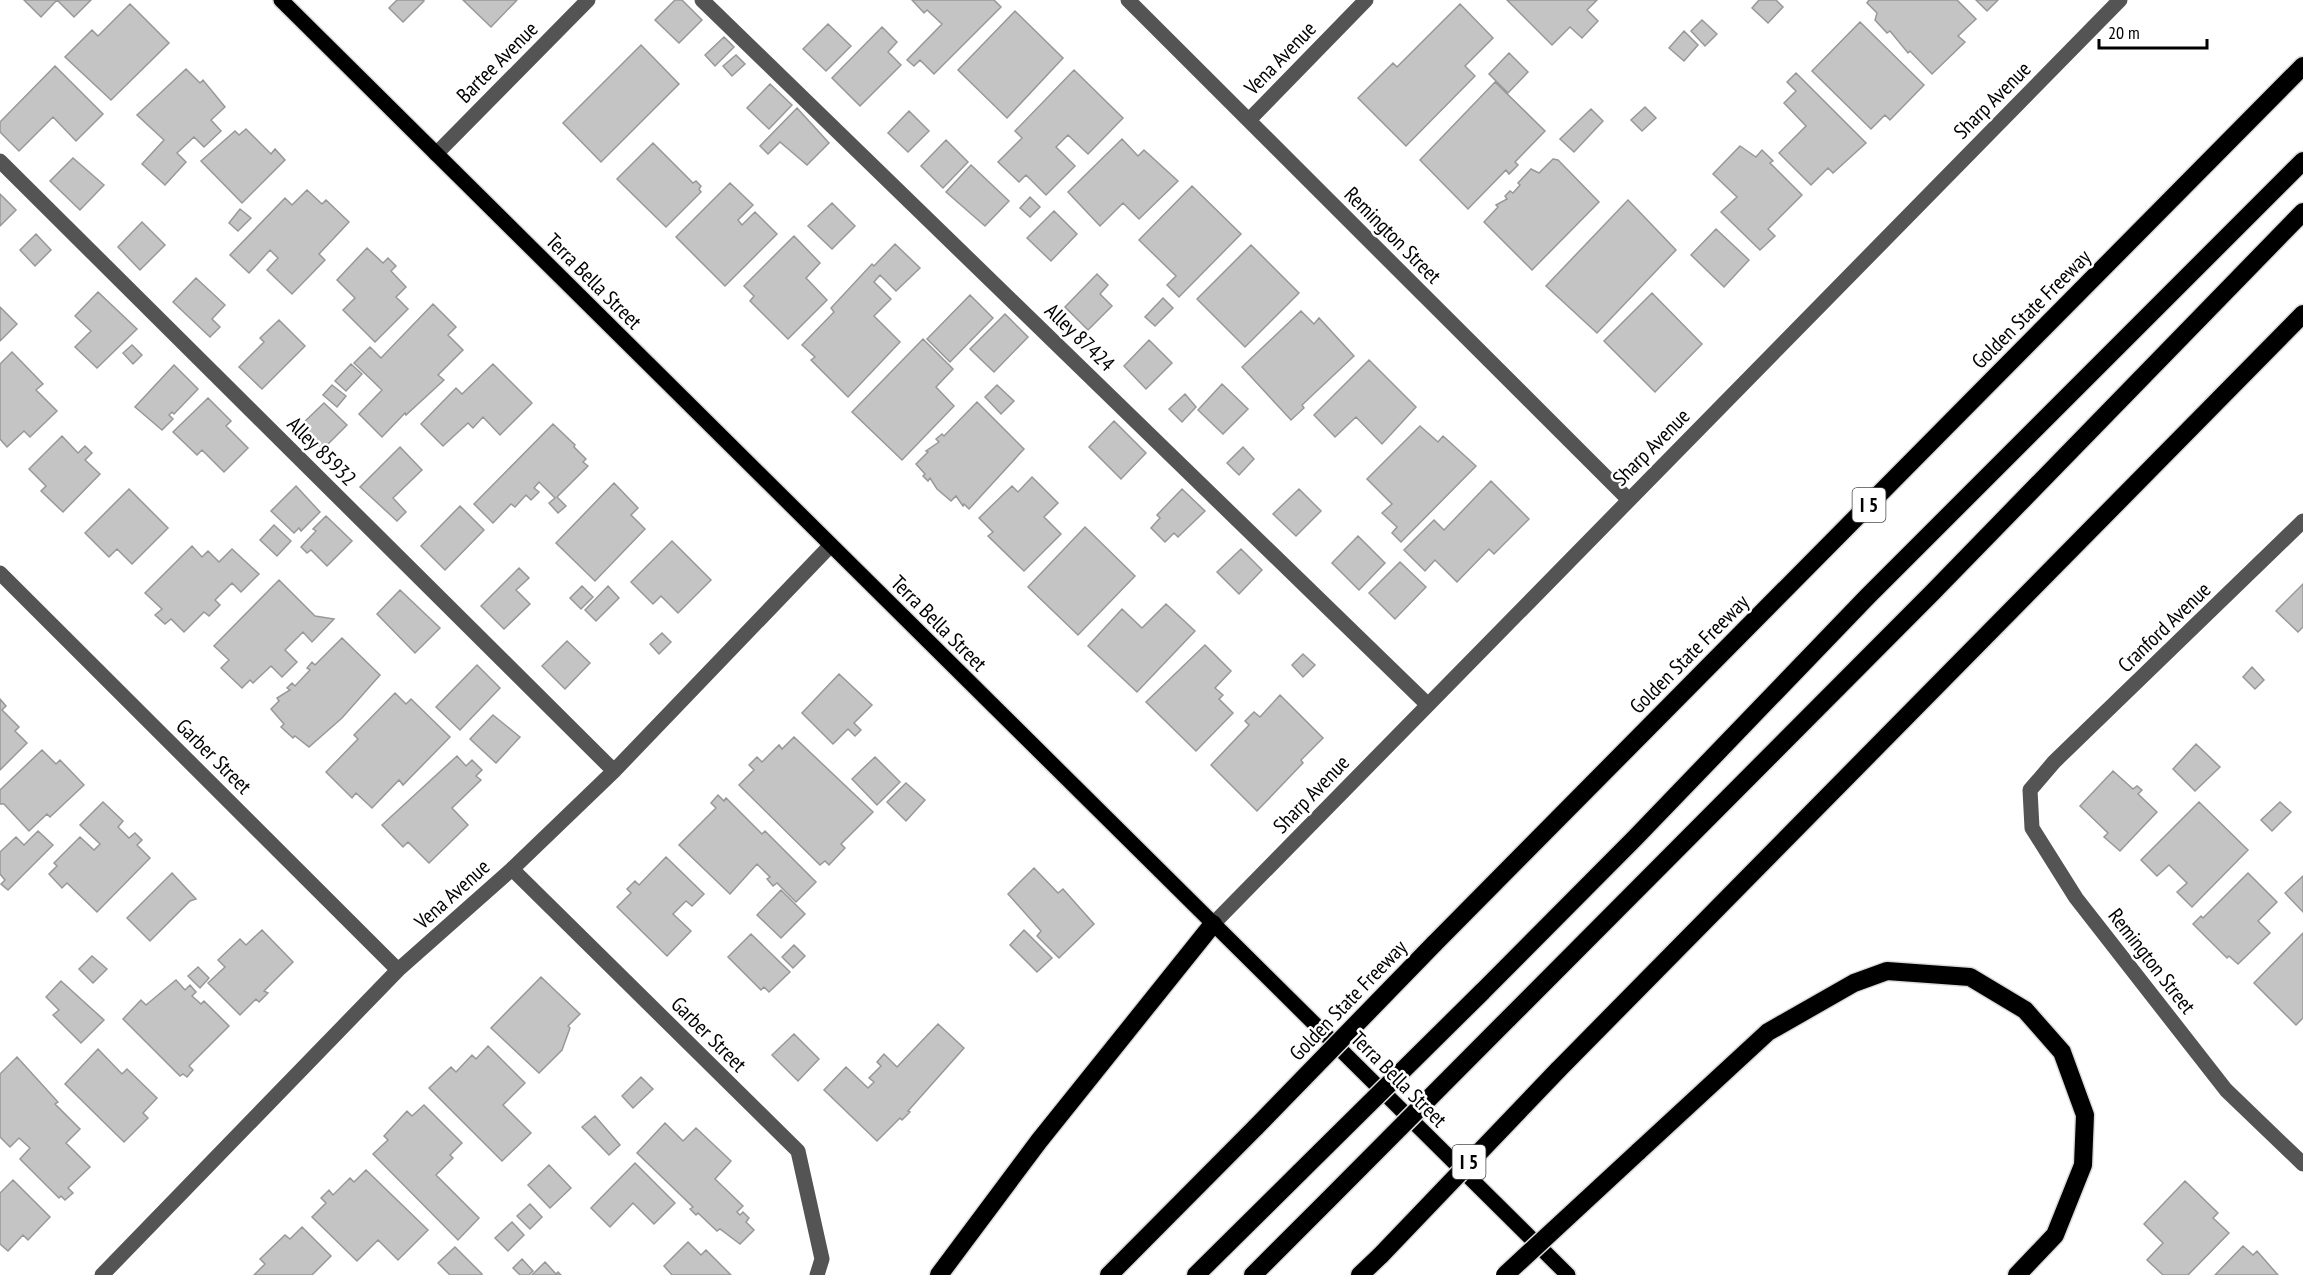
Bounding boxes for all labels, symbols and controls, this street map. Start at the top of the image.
scale bar [2099,12,2207,50]
street label: Bartee Avenue [451,16,543,108]
street label: Vena Avenue [1238,16,1322,101]
text: 20 m [2108,21,2140,44]
street label: Sharp Avenue [1948,56,2036,144]
street label: Remington Street [1339,181,1447,289]
street label: Terra Bella Street [540,227,648,335]
street label: Golden State Freeway [1966,244,2096,374]
street label: Alley 87424 [1039,297,1121,377]
street label: Sharp Avenue [1607,403,1695,491]
street label: Alley 85932 [282,411,362,491]
road number: I 5 [1852,488,1886,522]
street label: Terra Bella Street [885,569,993,677]
street label: Cranford Avenue [2112,576,2216,678]
street label: Golden State Freeway [1624,589,1754,719]
street label: Garber Street [171,713,258,800]
street label: Sharp Avenue [1267,749,1355,839]
street label: Vena Avenue [408,853,495,935]
street label: Remington Street [2102,903,2202,1019]
street label: Golden State Freeway [1283,934,1413,1066]
street label: Garber Street [666,991,753,1078]
street label: Terra Bella Street [1345,1025,1453,1133]
road number: I 5 [1452,1145,1486,1179]

